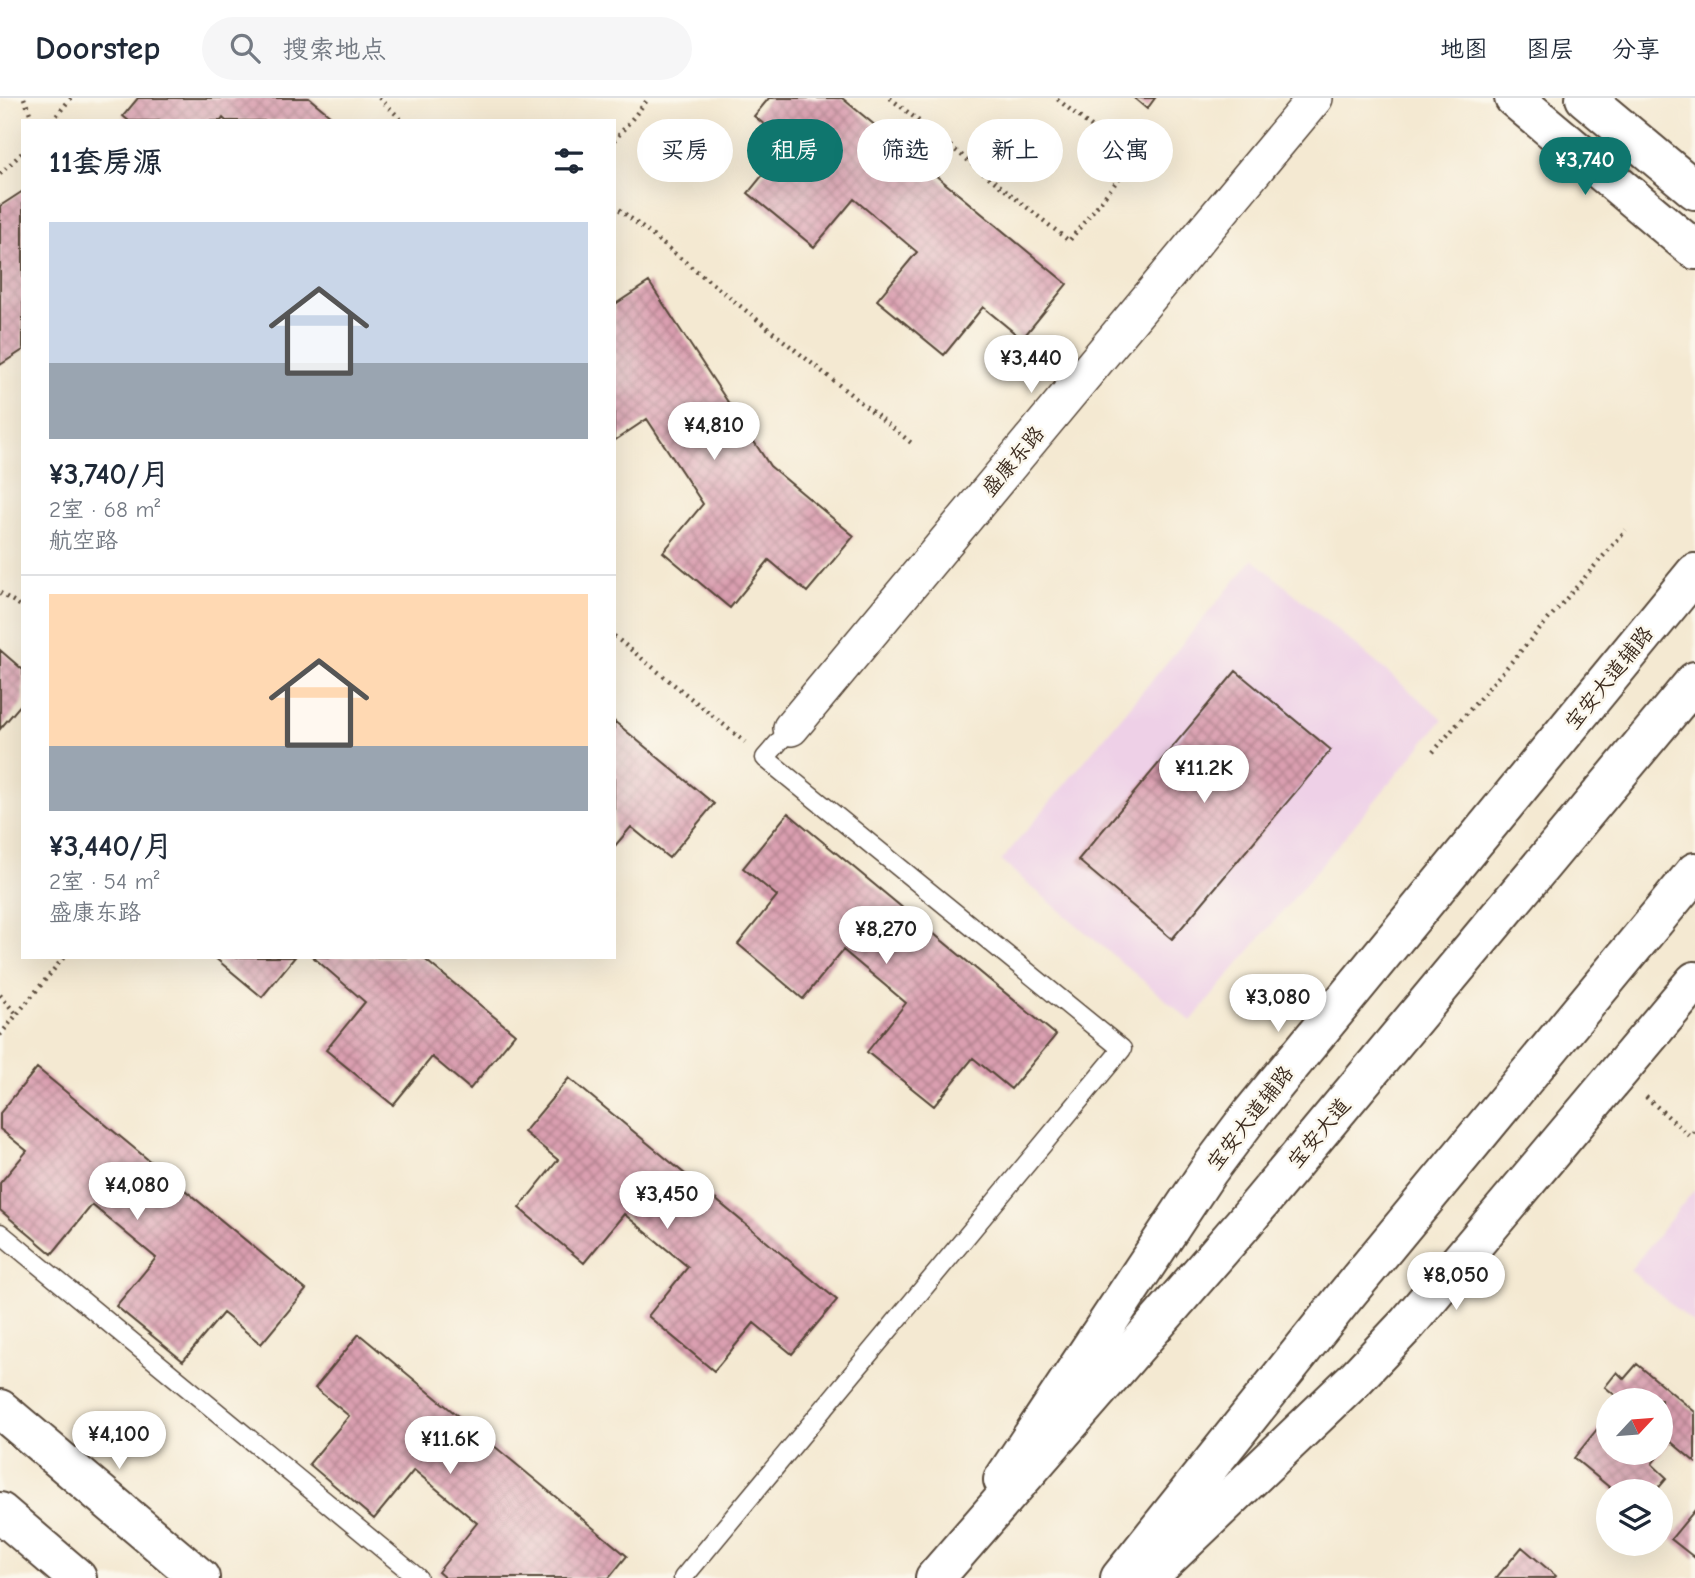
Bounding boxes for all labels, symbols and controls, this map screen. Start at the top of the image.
search box [202,17,692,80]
text: Doorstep [35,29,160,67]
icon: search [226,29,264,67]
text: 搜索地点 [282,35,386,65]
text: 地图 [1440,35,1488,63]
text: 图层 [1526,35,1574,63]
text: 分享 [1612,35,1660,63]
chip: 买房 [637,119,733,182]
chip: 租房 [747,119,843,182]
chip: 筛选 [857,119,953,182]
chip: 新上 [967,119,1063,182]
chip: 公寓 [1077,119,1173,182]
pin: ¥3,740 [1528,138,1642,197]
icon: filters [550,142,588,180]
text: 11套房源 [49,145,163,180]
text: ¥3,740 [1555,146,1615,173]
icon: home [256,268,382,394]
pin: ¥3,440 [974,336,1088,395]
text: ¥3,440 [1000,344,1062,371]
pin: ¥4,810 [657,402,771,462]
text: ¥4,810 [684,411,744,438]
street label: 盛康东路 [977,421,1049,501]
text: ¥3,740/月 [49,457,170,492]
text: 2室 · 68 m² [49,496,160,523]
text: 航空路 [49,527,118,554]
street label: 宝安大道辅路 [1560,621,1658,735]
icon: home [256,640,382,766]
pin: ¥11.2K [1147,746,1261,805]
text: ¥11.2K [1175,754,1233,781]
text: ¥3,440/月 [49,829,173,864]
text: 2室 · 54 m² [49,868,159,895]
text: 盛康东路 [49,899,141,926]
pin: ¥8,270 [829,906,943,966]
text: ¥8,270 [855,915,917,942]
pin: ¥3,080 [1221,974,1335,1034]
text: ¥3,080 [1245,983,1311,1010]
street label: 宝安大道辅路 [1202,1061,1298,1175]
street label: 宝安大道 [1283,1093,1355,1173]
pin: ¥4,080 [80,1162,194,1222]
text: ¥4,080 [105,1171,169,1198]
pin: ¥3,450 [610,1172,724,1231]
text: ¥3,450 [635,1180,699,1207]
pin: ¥8,050 [1399,1252,1513,1312]
text: ¥8,050 [1423,1261,1489,1288]
north arrow [1596,1388,1673,1465]
map controls [1596,1388,1673,1556]
pin: ¥4,100 [62,1412,176,1471]
pin: ¥11.6K [393,1416,507,1476]
text: ¥4,100 [88,1420,150,1447]
text: ¥11.6K [421,1425,479,1452]
button: layers [1596,1479,1673,1556]

